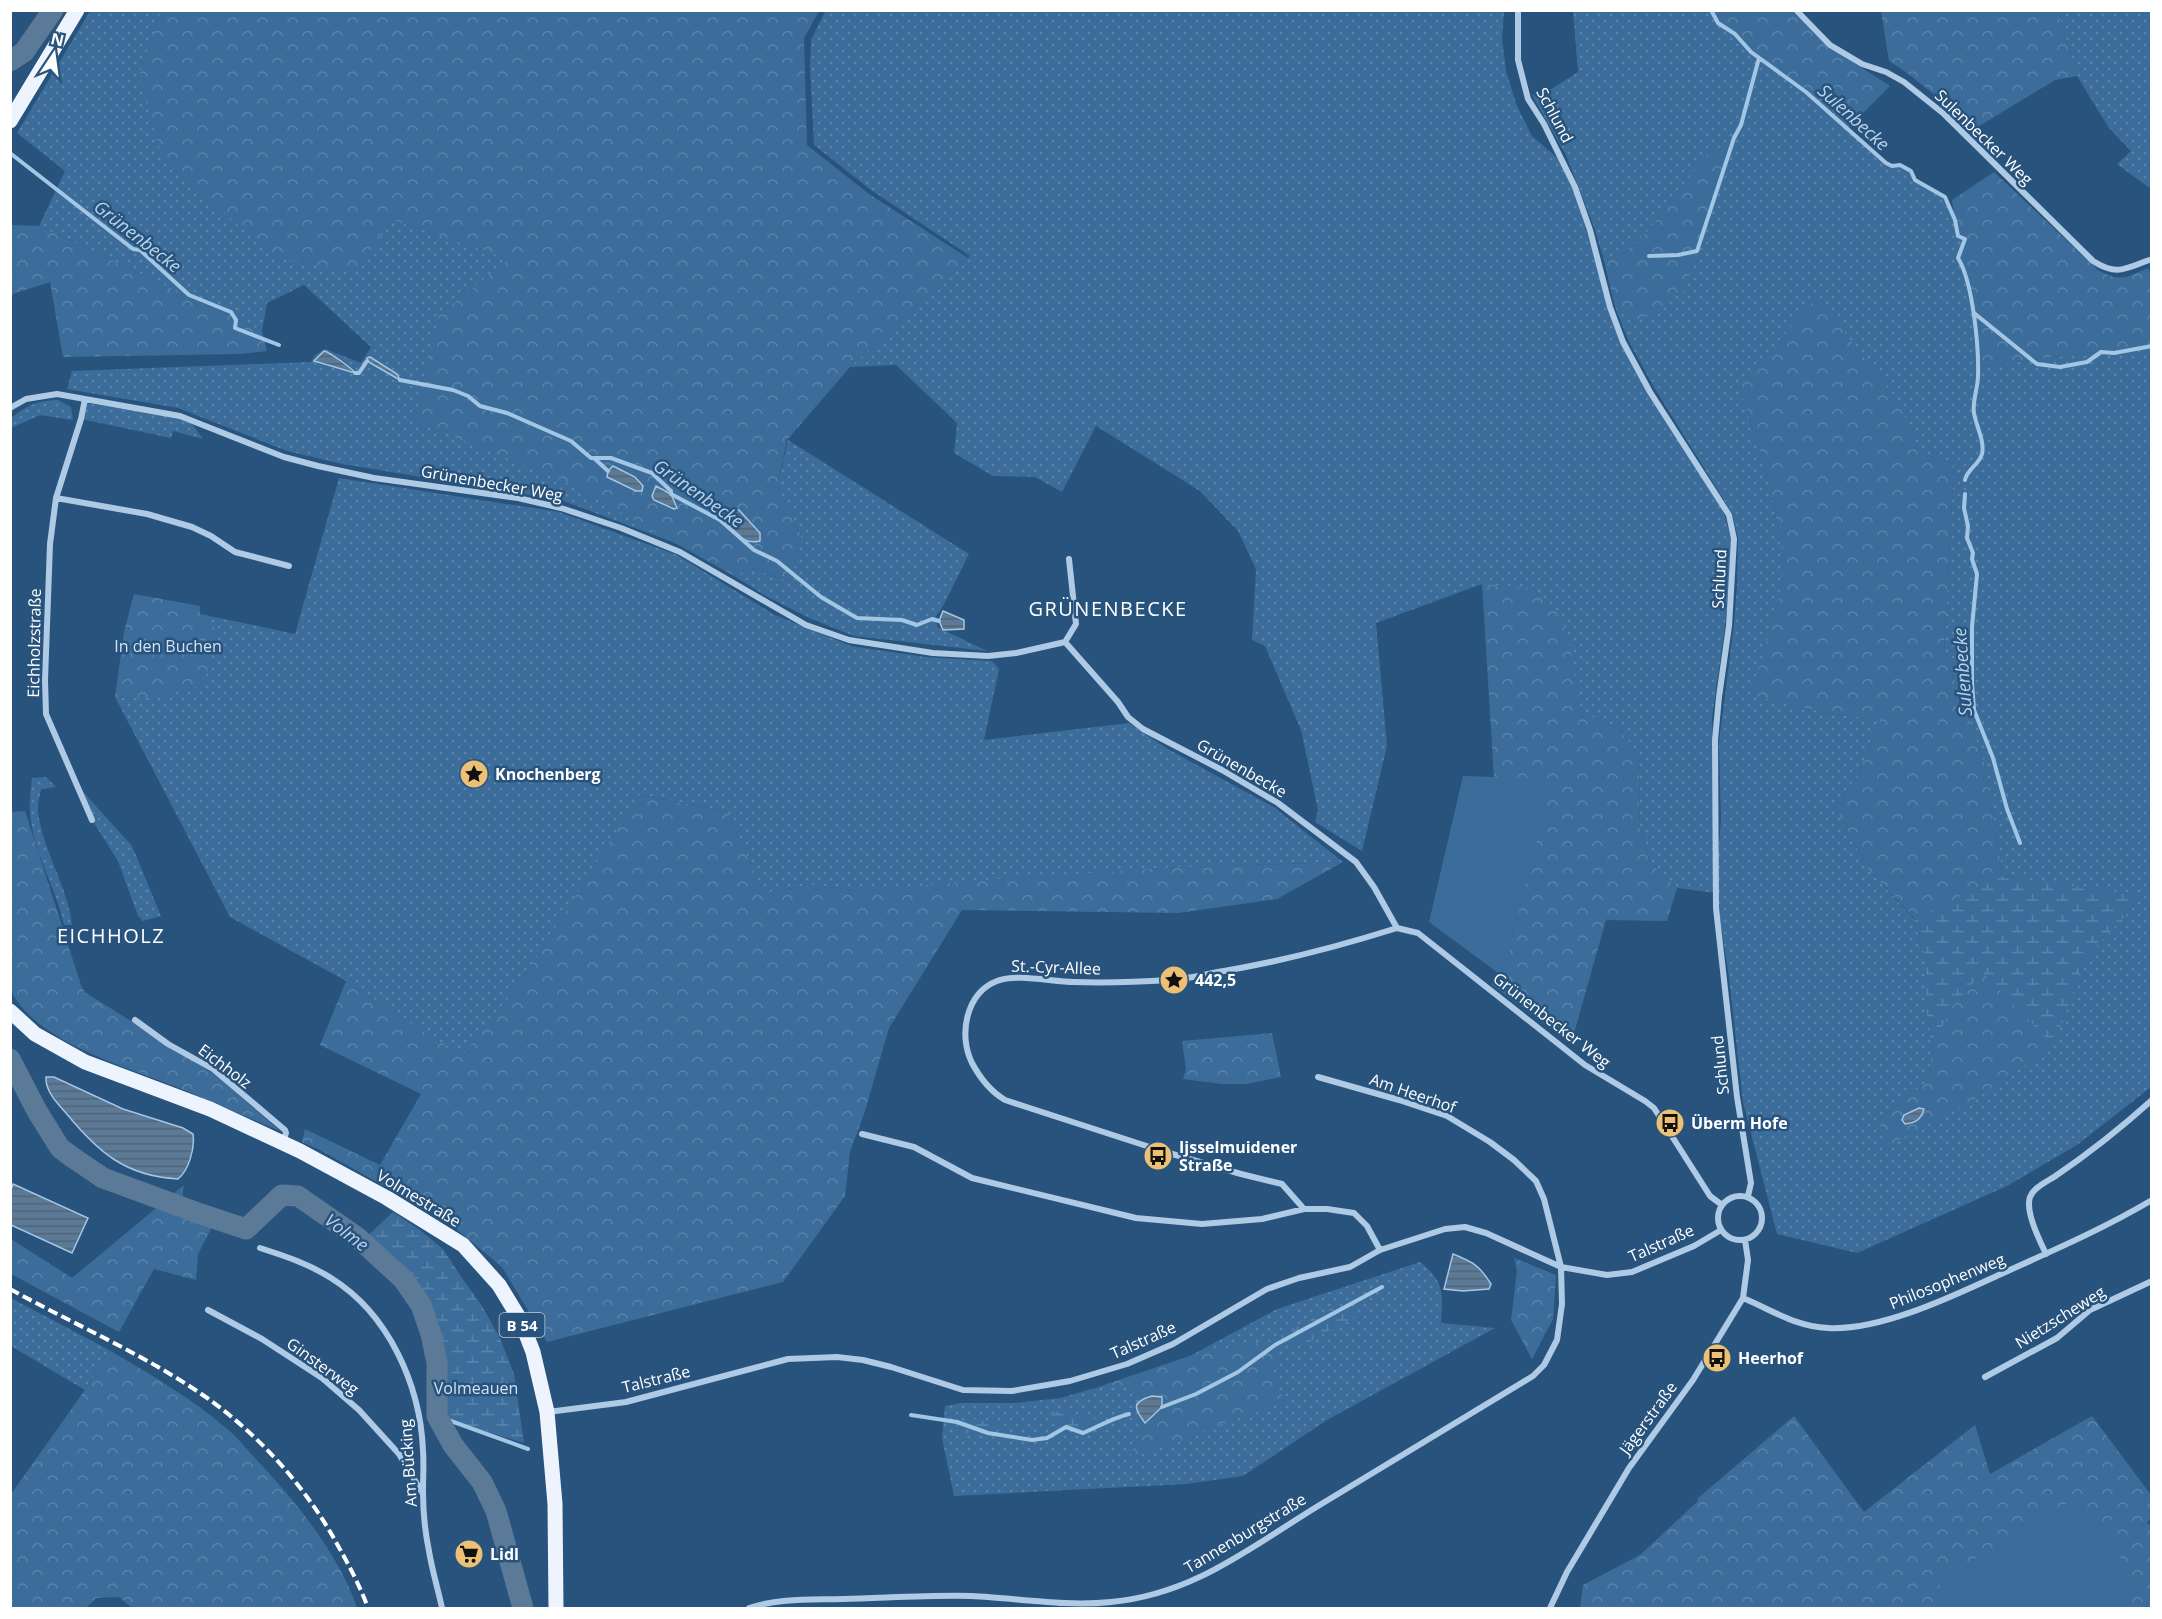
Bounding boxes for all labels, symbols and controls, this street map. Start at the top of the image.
north arrow [24,24,84,84]
text: N [49,27,66,52]
water label: Sulenbecke [1813,78,1895,156]
street label: Schlund [1531,83,1579,147]
street label: Sulenbecker Weg [1930,84,2038,190]
water label: Grünenbecke [89,194,187,278]
water label: Grünenbecke [649,453,749,533]
street label: Grünenbecker Weg [419,460,565,506]
street label: Schlund [1706,549,1732,609]
street label: Eichholzstraße [22,588,46,698]
district label: GRÜNENBECKE [1028,595,1188,622]
water label: Sulenbecke [1947,627,1977,717]
park label: In den Buchen [114,635,222,657]
street label: Grünenbecke [1193,733,1291,803]
place icon: Knochenberg [458,758,490,790]
place label: Knochenberg [495,763,601,785]
district label: EICHHOLZ [57,922,165,949]
street label: St.-Cyr-Allee [1011,954,1101,980]
place icon: 442,5 [1158,964,1190,996]
street label: Grünenbecker Weg [1489,967,1616,1073]
place label: 442,5 [1195,969,1236,991]
street label: Schlund [1706,1034,1734,1096]
street label: Eichholz [194,1039,256,1093]
street label: Am Heerhof [1367,1068,1461,1119]
bus stop icon: Überm Hofe [1654,1107,1686,1139]
place label: Überm Hofe [1691,1112,1788,1134]
place label: Ijsselmuidener Straße [1179,1136,1297,1176]
bus stop icon: Ijsselmuidener Straße [1142,1140,1174,1172]
street label: Volmestraße [373,1164,465,1232]
water label: Volme [320,1208,374,1256]
street label: Talstraße [1625,1219,1697,1267]
street label: Philosophenweg [1886,1248,2008,1314]
street label: Nietzscheweg [2011,1280,2110,1353]
road number: B 54 [500,1313,544,1337]
street label: Talstraße [1107,1316,1179,1364]
street label: Ginsterweg [282,1332,364,1400]
bus stop icon: Heerhof [1701,1342,1733,1374]
place label: Heerhof [1738,1347,1804,1369]
street label: Talstraße [620,1360,692,1398]
park label: Volmeauen [434,1377,518,1399]
street label: Jägerstraße [1613,1377,1682,1461]
street label: Am Bücking [394,1418,422,1508]
street label: Tannenburgstraße [1180,1488,1310,1578]
supermarket icon: Lidl [453,1538,485,1570]
place label: Lidl [490,1543,519,1565]

